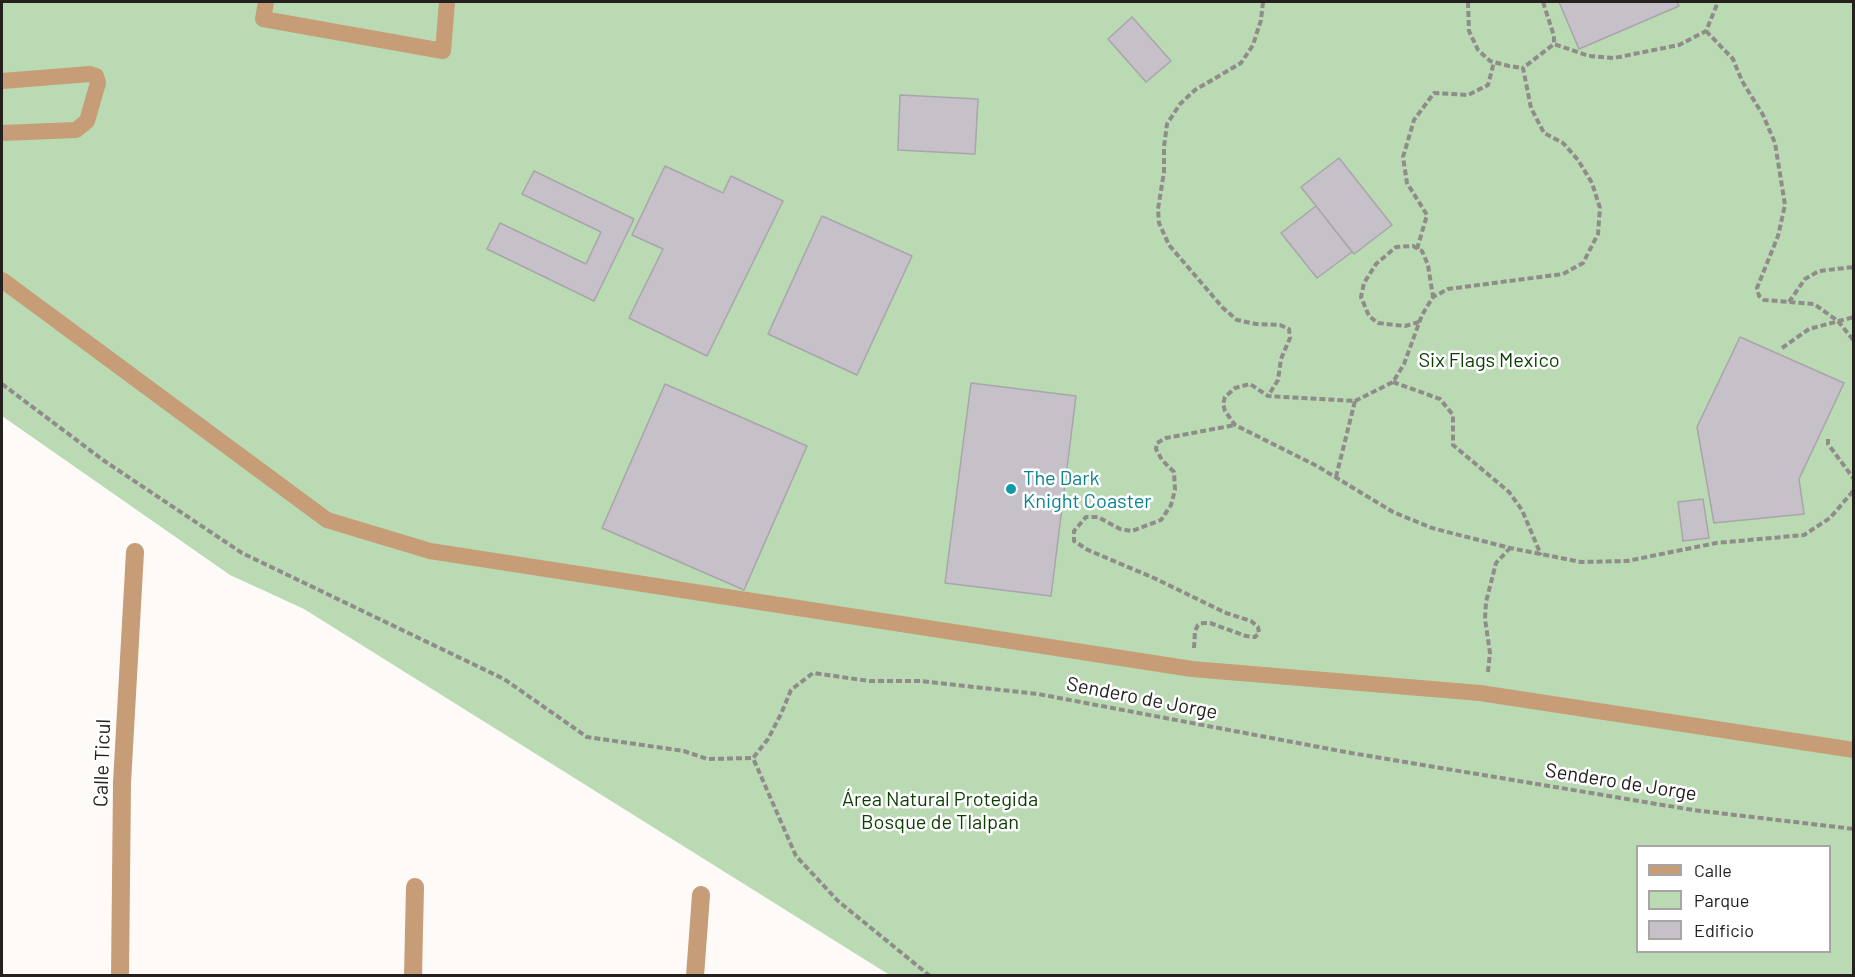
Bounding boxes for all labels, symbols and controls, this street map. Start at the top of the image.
park label: Six Flags Mexico [1418,348,1560,372]
place label: The Dark Knight Coaster [1023,466,1152,513]
marker: The Dark Knight Coaster [1004,482,1018,496]
street label: Sendero de Jorge [1065,672,1219,724]
street label: Calle Ticul [88,719,116,807]
street label: Sendero de Jorge [1544,758,1698,806]
park label: Área Natural Protegida Bosque de Tlalpan [842,787,1038,834]
legend [1636,845,1831,953]
text: Calle [1694,859,1732,881]
text: Parque [1694,889,1749,911]
text: Edificio [1694,919,1754,941]

